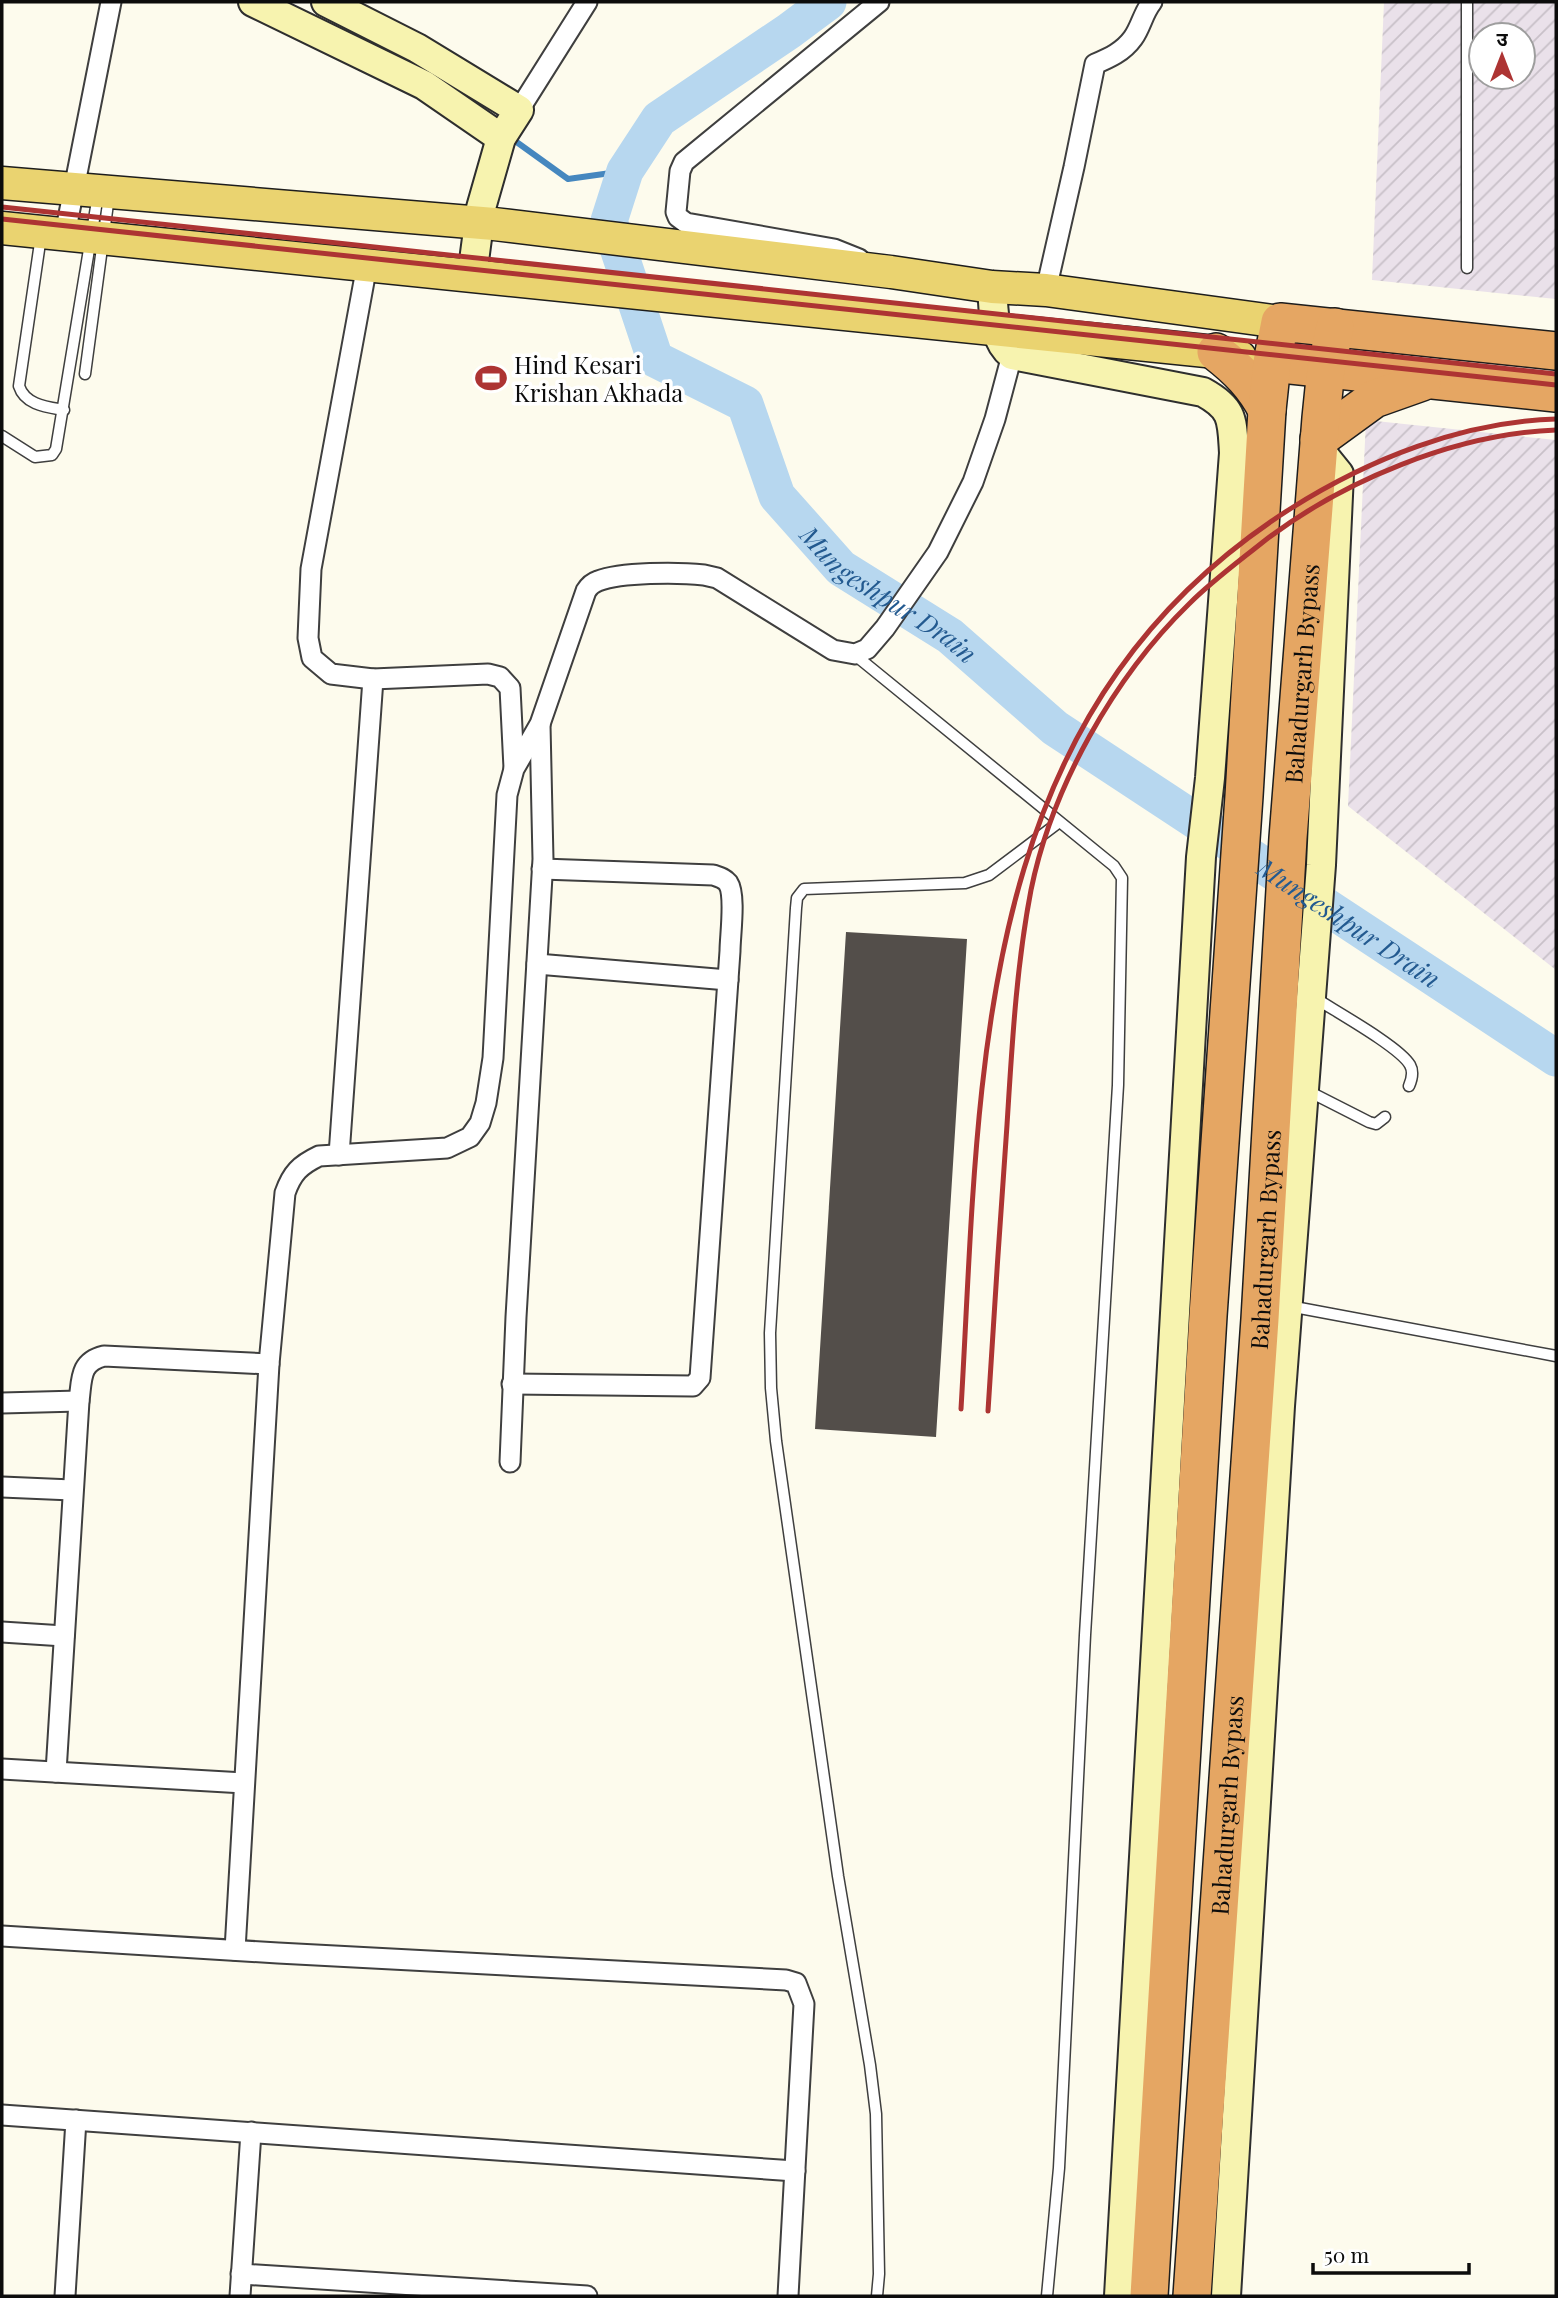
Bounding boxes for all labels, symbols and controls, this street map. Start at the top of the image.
north arrow [1467,21,1537,91]
text: उ [1496,25,1508,51]
place label: Hind Kesari Krishan Akhada [514,348,683,408]
sports icon: Hind Kesari Krishan Akhada [474,361,508,395]
water label: Mungeshpur Drain [793,517,985,670]
street label: Bahadurgarh Bypass [1276,563,1325,785]
water label: Mungeshpur Drain [1251,849,1448,995]
street label: Bahadurgarh Bypass [1242,1129,1287,1351]
street label: Bahadurgarh Bypass [1203,1694,1250,1916]
scale bar [1313,2232,1469,2276]
text: 50 m [1324,2240,1370,2268]

